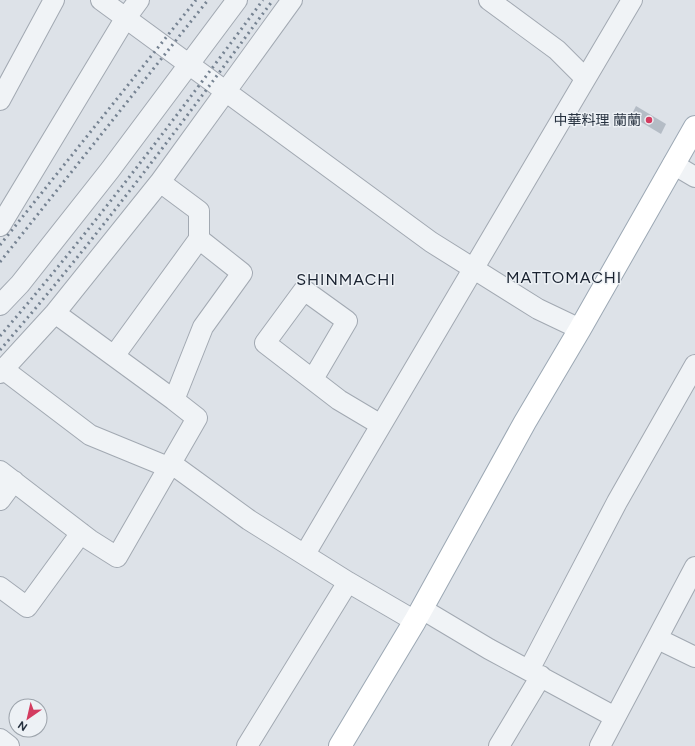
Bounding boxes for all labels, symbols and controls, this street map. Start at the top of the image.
place label: 中華料理 蘭蘭 [554,112,641,129]
marker: 中華料理 蘭蘭 [644,115,654,125]
district label: MATTOMACHI [506,268,622,287]
district label: SHINMACHI [296,270,396,289]
north arrow [8,698,48,738]
text: N [16,718,30,734]

